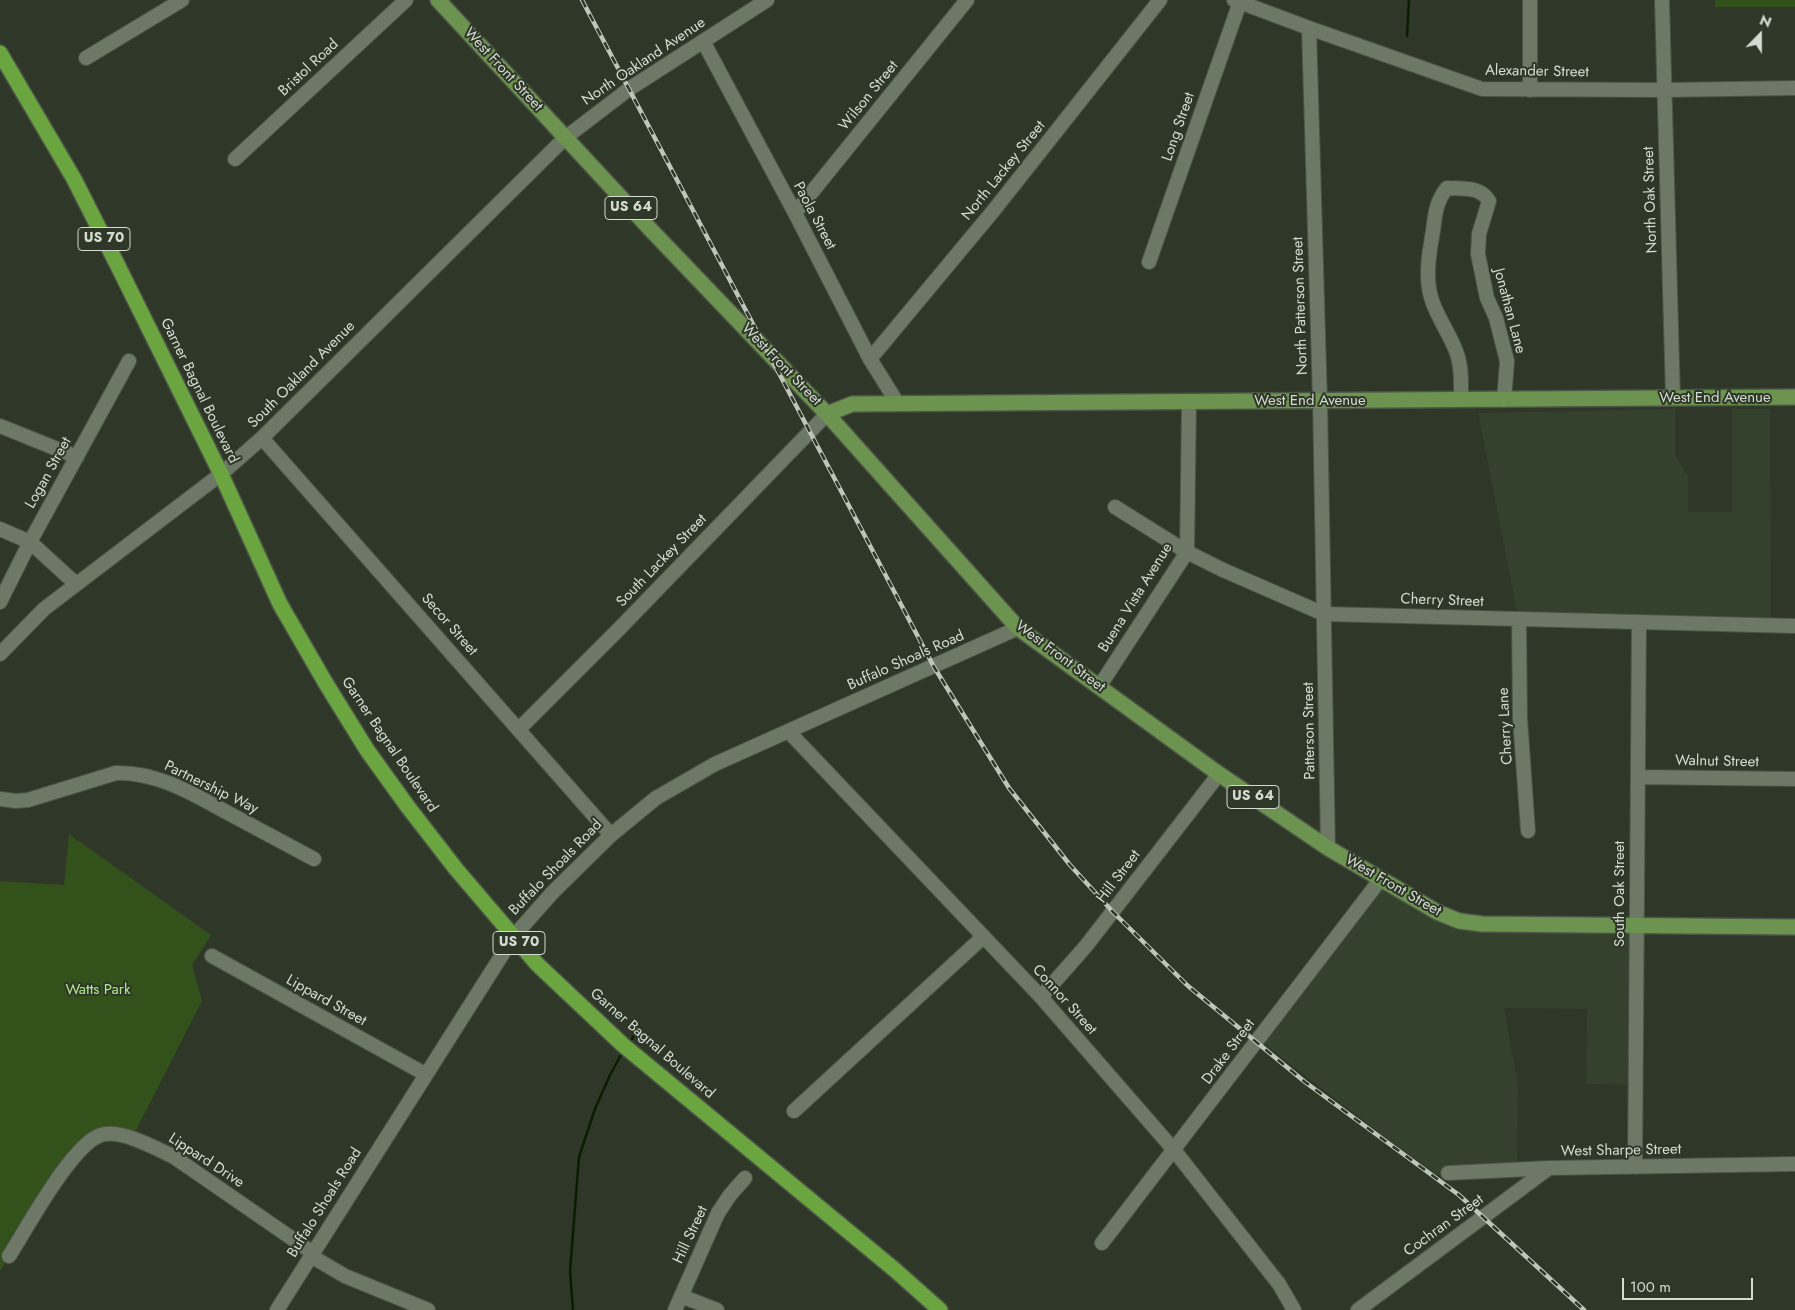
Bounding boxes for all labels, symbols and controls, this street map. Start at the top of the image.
north arrow [1735,10,1785,60]
text: N [1757,10,1775,32]
street label: North Oakland Avenue [579,14,709,110]
street label: West Front Street [460,25,546,115]
street label: Bristol Road [275,36,343,100]
street label: Wilson Street [835,57,903,135]
street label: Alexander Street [1485,62,1589,82]
street label: Long Street [1159,90,1199,164]
street label: North Lackey Street [958,118,1050,224]
street label: North Oak Street [1640,146,1662,254]
street label: Paola Street [789,179,839,253]
road number: US 64 [605,197,657,220]
road number: US 70 [78,228,130,250]
street label: North Patterson Street [1290,237,1312,375]
street label: Jonathan Lane [1489,266,1529,356]
street label: Garner Bagnal Boulevard [156,315,242,467]
street label: South Oakland Avenue [245,318,359,432]
street label: West Front Street [737,320,825,410]
street label: West End Avenue [1659,389,1771,407]
street label: West End Avenue [1254,392,1366,410]
street label: Logan Street [22,434,76,512]
street label: South Lackey Street [613,511,711,611]
street label: Buena Vista Avenue [1095,540,1177,656]
street label: Secor Street [417,590,481,660]
street label: Cherry Street [1400,591,1484,611]
street label: West Front Street [1012,617,1108,697]
street label: Buffalo Shoals Road [845,627,967,695]
street label: Garner Bagnal Boulevard [337,674,441,816]
street label: Patterson Street [1300,682,1320,780]
street label: Cherry Lane [1495,687,1517,765]
street label: Walnut Street [1675,752,1759,772]
street label: Partnership Way [161,757,261,819]
road number: US 64 [1227,786,1279,809]
street label: Buffalo Shoals Road [506,816,606,920]
street label: South Oak Street [1611,841,1629,947]
street label: Hill Street [1093,847,1145,907]
street label: West Front Street [1342,851,1444,921]
road number: US 70 [493,931,545,954]
street label: Connor Street [1028,961,1100,1039]
street label: Lippard Street [283,972,369,1030]
park label: Watts Park [65,981,131,999]
street label: Garner Bagnal Boulevard [586,985,718,1103]
street label: Drake Street [1199,1016,1259,1088]
street label: Lippard Drive [165,1130,247,1192]
street label: West Sharpe Street [1561,1141,1681,1161]
street label: Buffalo Shoals Road [284,1145,366,1261]
street label: Cochran Street [1401,1191,1487,1261]
street label: Hill Street [670,1203,712,1267]
scale bar [1625,1268,1756,1300]
text: 100 m [1630,1276,1671,1298]

